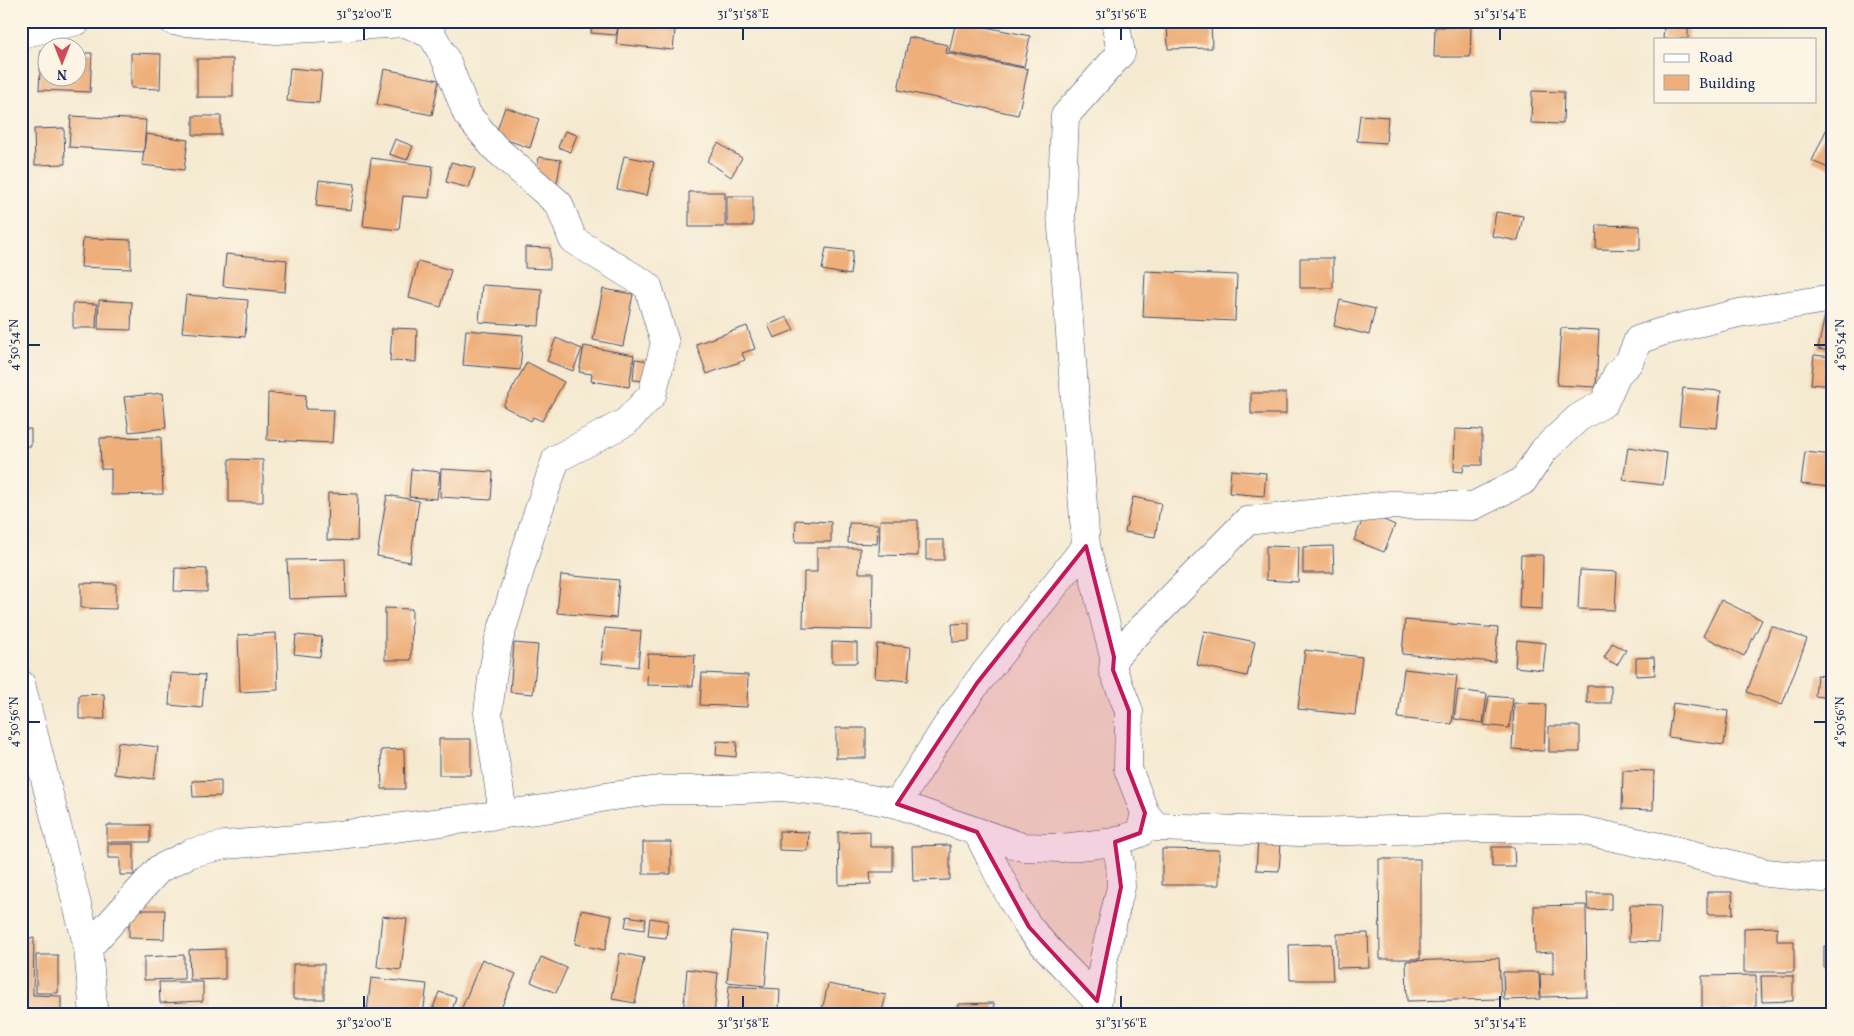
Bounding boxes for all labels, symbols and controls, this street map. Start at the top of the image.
text: 31°32'00"E [336,7,392,23]
text: 31°31'58"E [717,7,769,23]
text: 31°31'56"E [1095,7,1147,23]
text: 31°31'54"E [1474,7,1526,23]
north arrow [38,38,88,88]
legend [1654,38,1816,102]
text: Road [1699,48,1733,69]
text: N [57,64,67,83]
text: Building [1699,74,1756,95]
text: 4°50'54"N [7,319,23,371]
text: 4°50'54"N [1833,319,1849,371]
text: 4°50'56"N [7,696,23,748]
text: 4°50'56"N [1833,696,1849,748]
text: 31°32'00"E [336,1016,392,1032]
text: 31°31'58"E [717,1016,769,1032]
text: 31°31'56"E [1095,1016,1147,1032]
text: 31°31'54"E [1474,1016,1526,1032]

